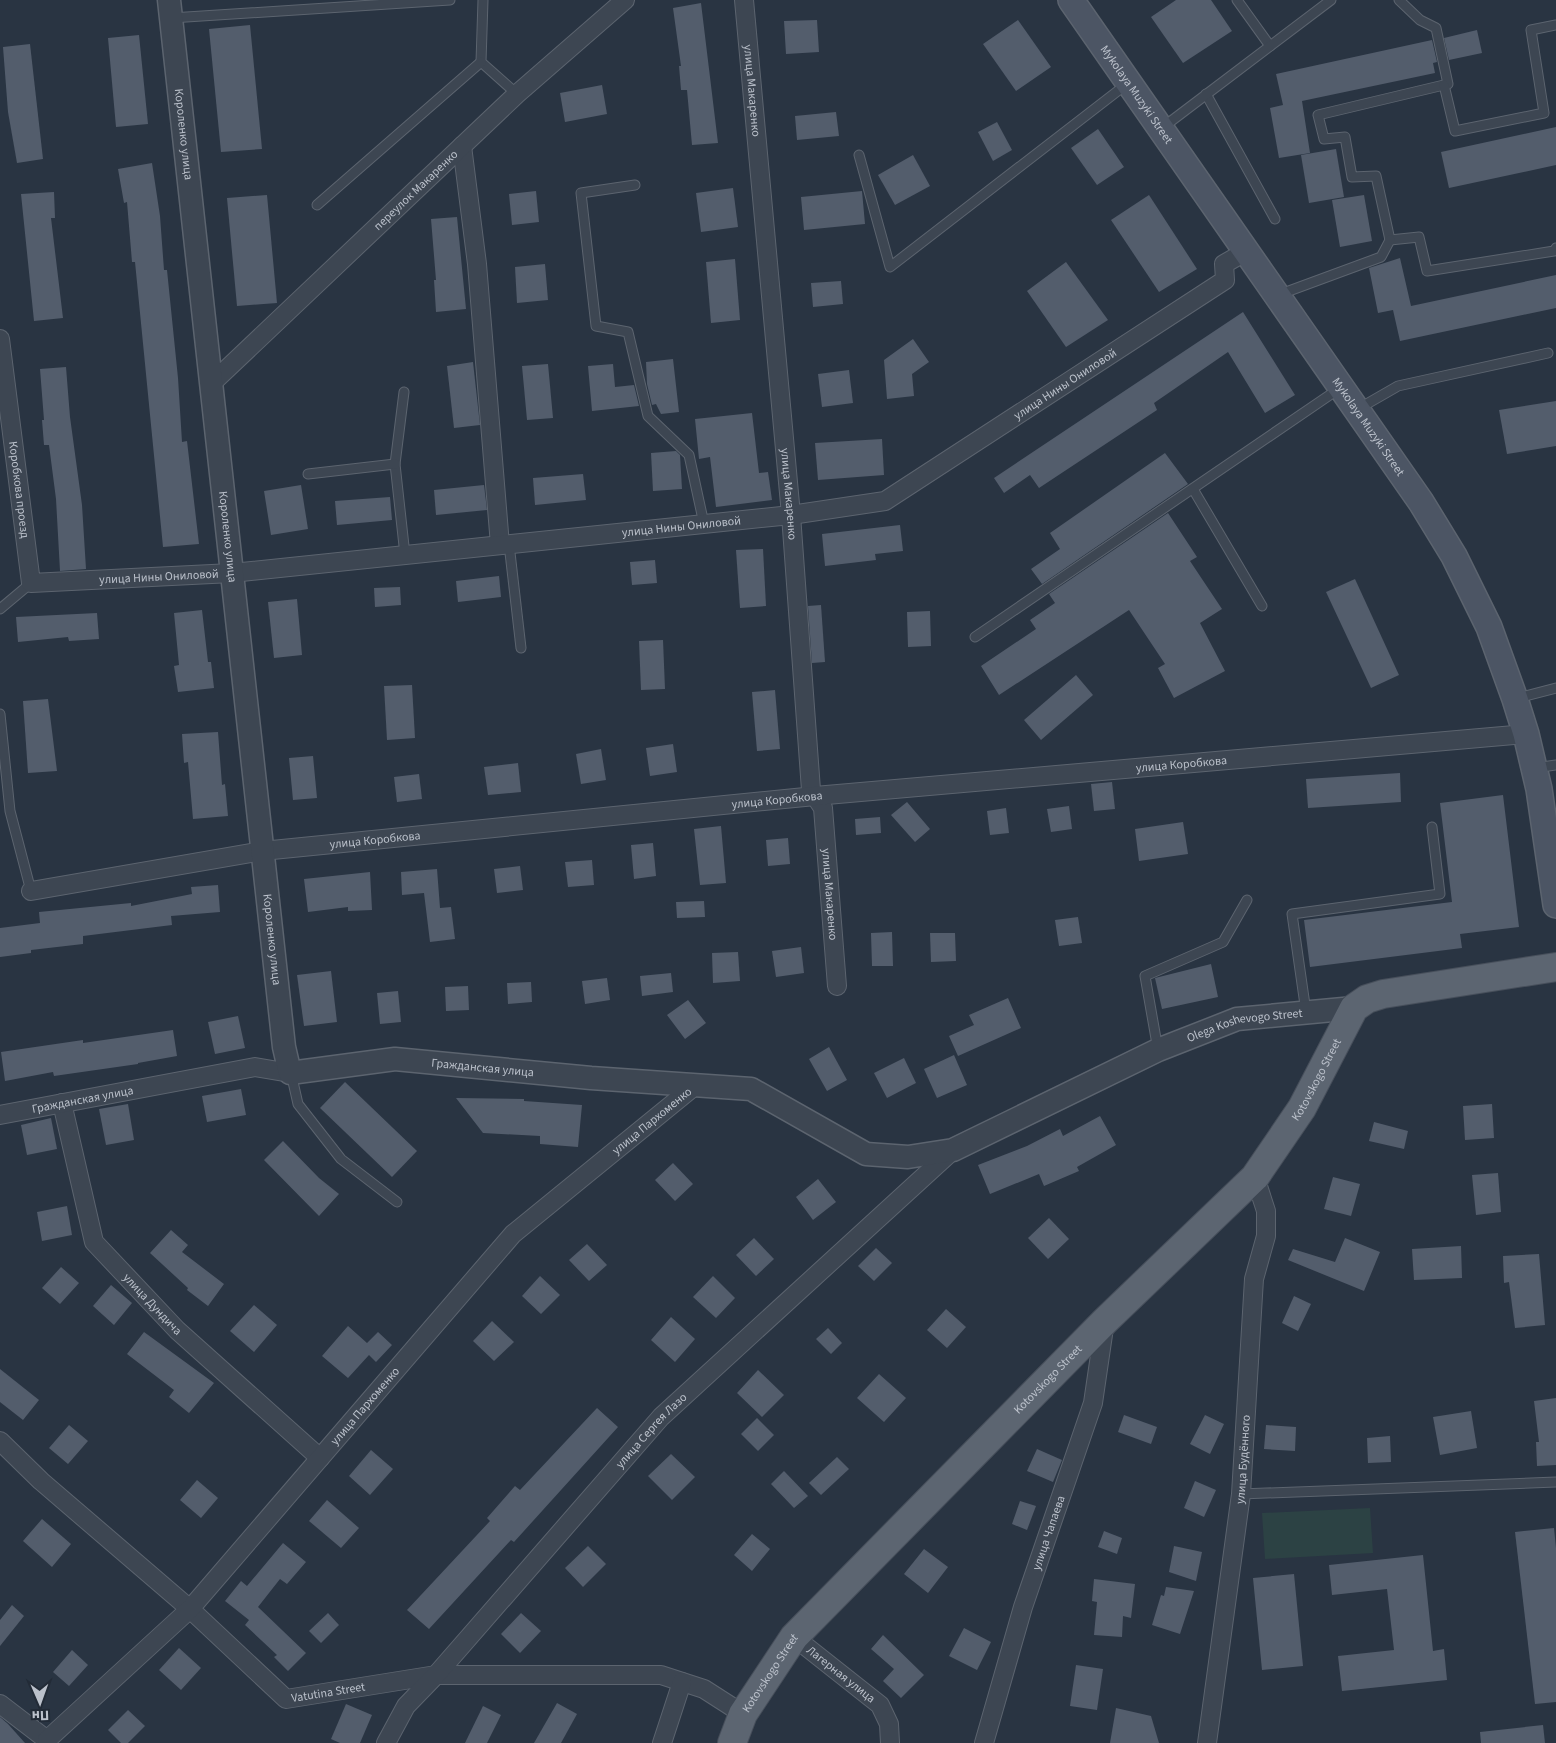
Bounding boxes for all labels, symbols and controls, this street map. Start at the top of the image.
street label: Mykolaya Muzyki Street [1096,42,1177,147]
street label: улица Макаренко [739,44,764,137]
street label: Короленко улица [170,88,197,181]
street label: переулок Макаренко [370,146,462,235]
street label: улица Нины Ониловой [1011,345,1120,424]
street label: Mykolaya Muzyki Street [1328,374,1408,480]
street label: Коробкова проезд [4,440,33,540]
street label: улица Макаренко [776,447,801,541]
street label: Короленко улица [214,490,241,583]
street label: улица Нины Ониловой [621,512,742,541]
street label: улица Нины Ониловой [99,566,219,589]
street label: улица Коробкова [1135,752,1228,777]
street label: улица Коробкова [731,787,823,813]
street label: улица Коробкова [329,827,421,853]
street label: улица Макаренко [817,848,841,941]
street label: Короленко улица [258,893,285,986]
street label: Olega Koshevogo Street [1184,1005,1303,1047]
street label: Kotovskogo Street [1288,1036,1346,1125]
street label: Гражданская улица [431,1055,535,1081]
street label: Гражданская улица [30,1082,135,1118]
street label: улица Пархоменко [609,1084,696,1159]
street label: улица Дундича [119,1270,185,1339]
street label: Kotovskogo Street [1010,1341,1086,1418]
street label: улица Пархоменко [327,1363,404,1449]
street label: улица Сергея Лазо [612,1389,691,1472]
street label: улица Будённого [1232,1414,1255,1505]
street label: улица Чапаева [1028,1493,1070,1573]
street label: Kotovskogo Street [738,1630,802,1716]
street label: Лагерная улица [803,1642,879,1707]
north arrow [15,1678,65,1728]
street label: Vatutina Street [290,1678,366,1707]
text: Пн [31,1705,49,1725]

